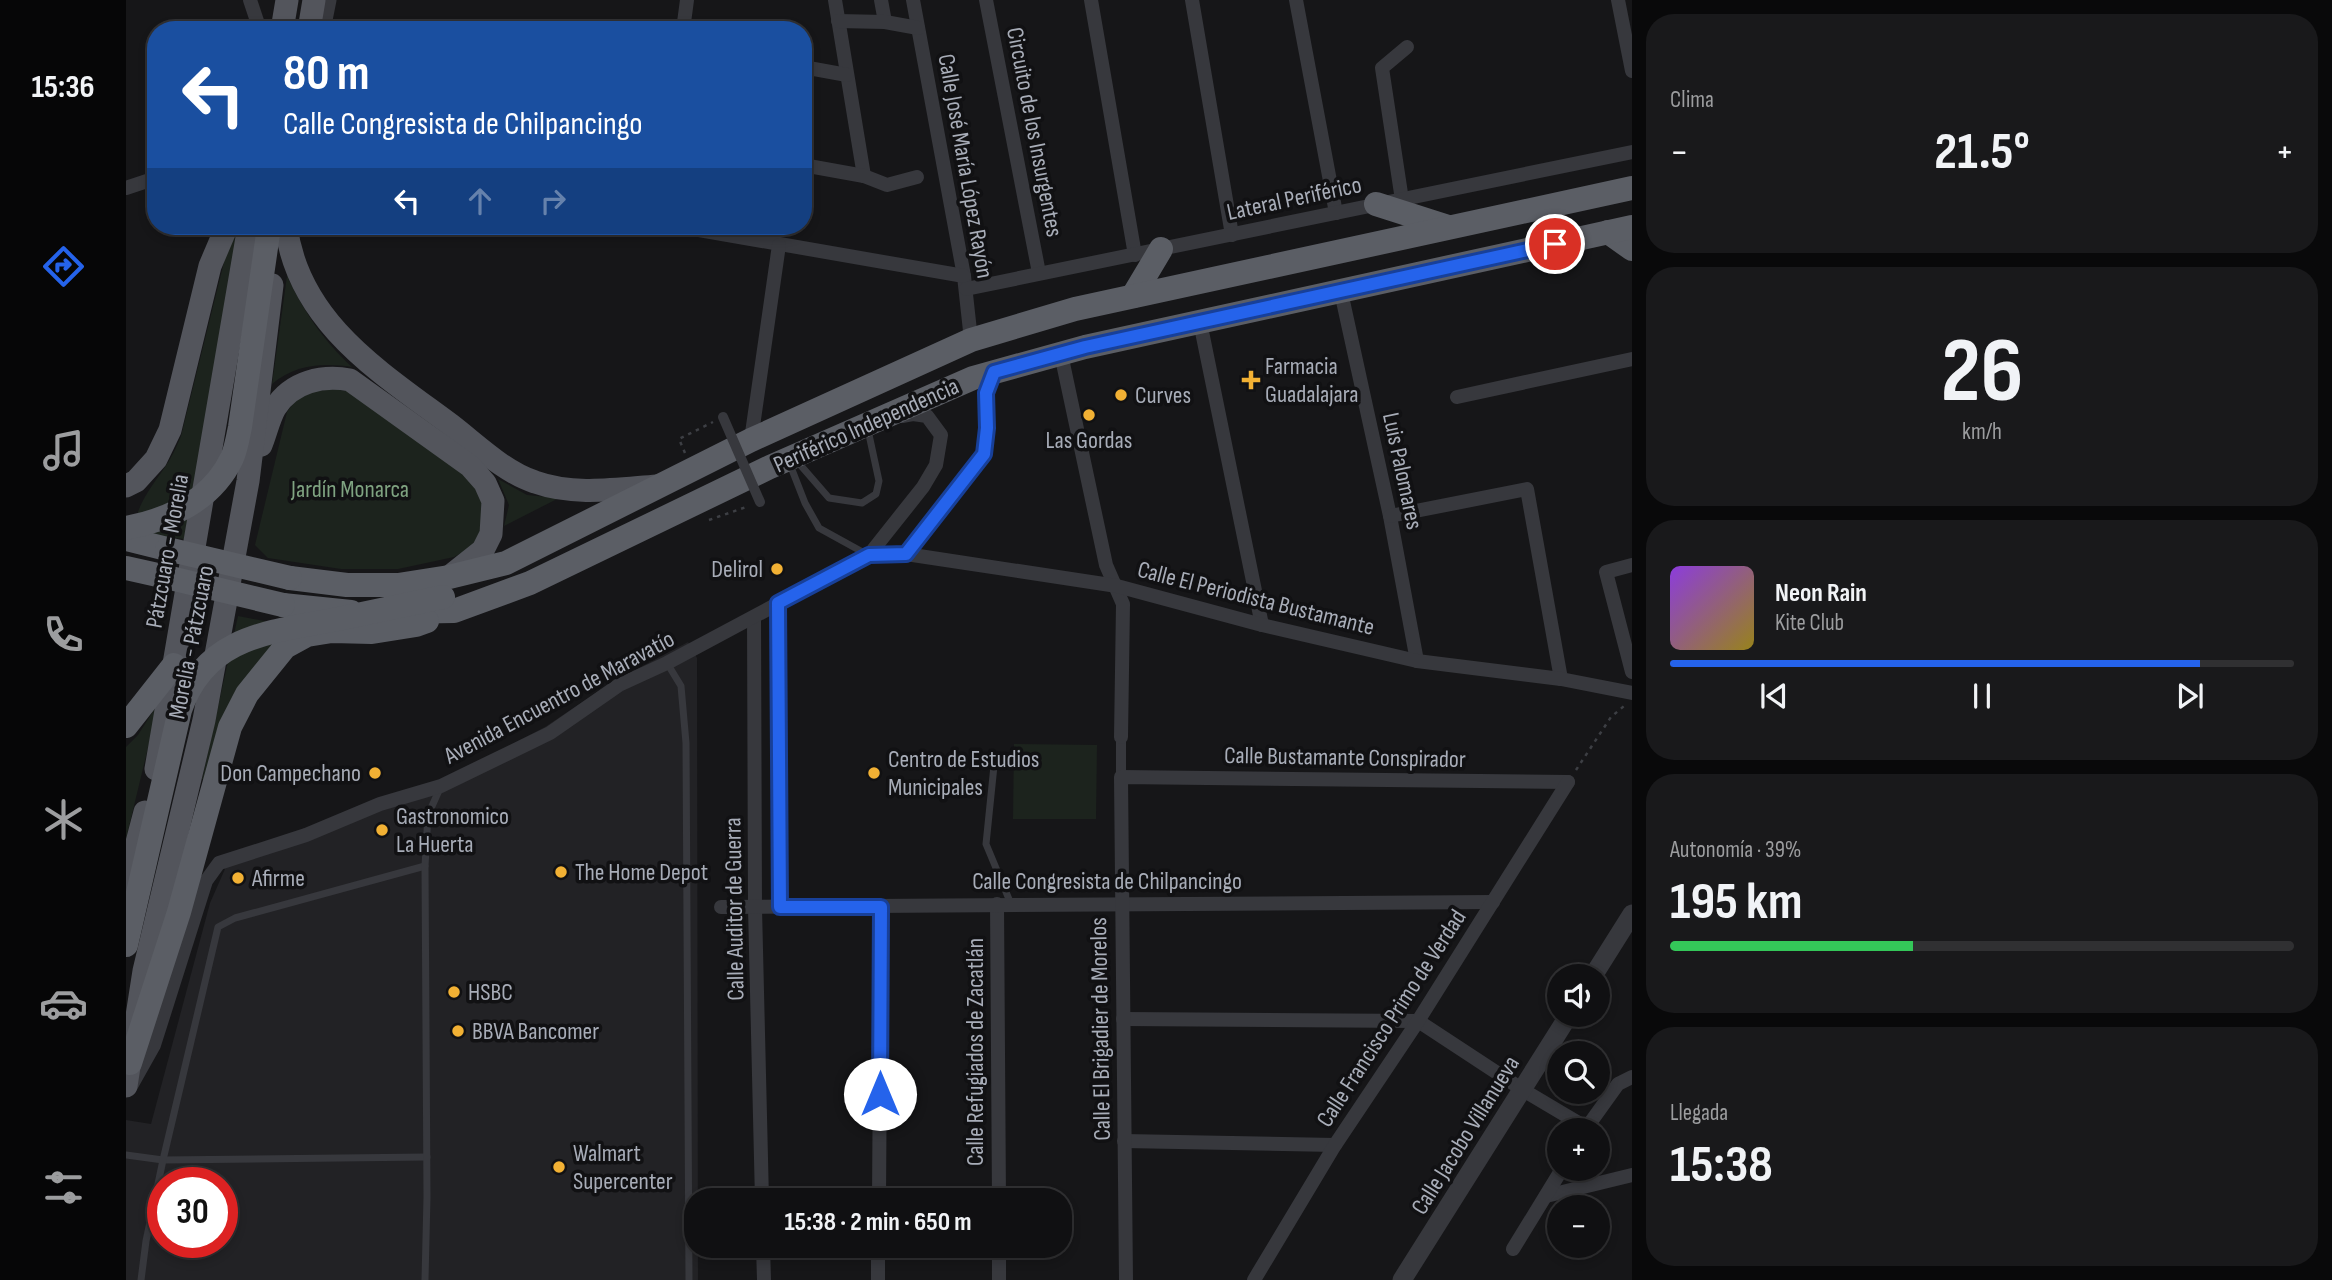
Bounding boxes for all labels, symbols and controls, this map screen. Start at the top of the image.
street label: Circuito de los Insurgentes [1000,25,1069,239]
text: 80 m [283,45,370,104]
icon: left [168,49,259,140]
street label: Calle José María López Rayón [931,52,1000,281]
text: 15:36 [31,68,95,107]
text: Clima [1670,86,1714,114]
text: Calle Congresista de Chilpancingo [283,105,643,144]
text: 21.5° [1934,121,2030,184]
text: − [1670,130,1689,175]
text: + [2275,130,2294,175]
street label: Lateral Periférico [1224,170,1364,227]
icon: left [388,182,426,220]
icon: ahead [461,182,499,220]
icon: right [534,182,572,220]
pin [1525,214,1585,274]
icon: arrive [1536,225,1574,263]
icon: directions [39,242,88,291]
text: 26 [1941,318,2023,427]
place label: Farmacia Guadalajara [1265,352,1359,409]
street label: Periférico Independencia [769,372,963,479]
marker: Farmacia Guadalajara [1243,372,1259,388]
place label: Curves [1135,381,1191,410]
marker: Curves [1113,387,1129,403]
marker: Las Gordas [1081,407,1097,423]
street label: Luis Palomares [1376,410,1429,532]
text: km/h [1962,418,2002,446]
icon: music [39,426,88,475]
place label: Las Gordas [1046,426,1132,455]
street label: Pátzcuaro - Morelia [140,472,195,630]
park label: Jardín Monarca [290,475,409,504]
place label: Delirol [711,555,763,584]
street label: Calle El Periodista Bustamante [1134,555,1377,642]
marker: Delirol [769,561,785,577]
street label: Morelia - Pátzcuaro [162,563,221,721]
text: Neon Rain [1775,578,1867,609]
text: Kite Club [1775,609,1844,637]
icon: phone [39,610,88,659]
street label: Avenida Encuentro de Maravatío [438,624,679,771]
icon: previous [1755,677,1793,715]
icon: pause [1963,677,2001,715]
icon: next [2171,677,2209,715]
street label: Calle Bustamante Conspirador [1224,741,1466,774]
place label: Centro de Estudios Municipales [888,745,1040,802]
place label: Don Campechano [220,759,361,788]
marker: Don Campechano [367,765,383,781]
marker: Centro de Estudios Municipales [866,765,882,781]
icon: climate [39,795,88,844]
place label: Gastronomico La Huerta [396,802,509,859]
street label: Calle Auditor de Guerra [718,817,751,1001]
marker: Gastronomico La Huerta [374,822,390,838]
text: Autonomía · 39% [1670,836,1802,864]
place label: The Home Depot [575,858,708,887]
place label: Afirme [251,864,305,893]
marker: The Home Depot [553,864,569,880]
street label: Calle Congresista de Chilpancingo [972,867,1242,896]
marker: Afirme [230,870,246,886]
text: 195 km [1670,871,1802,934]
street label: Calle Francisco Primo de Verdad [1310,904,1473,1132]
street label: Calle El Brigadier de Morelos [1084,917,1117,1141]
street label: Calle Refugiados de Zacatlán [961,938,990,1166]
map controls [1547,964,1610,1258]
button: sound [1547,964,1610,1027]
place label: HSBC [468,978,513,1007]
icon: car [39,979,88,1028]
marker: HSBC [446,984,462,1000]
place label: BBVA Bancomer [472,1017,599,1046]
marker: BBVA Bancomer [450,1023,466,1039]
button: search [1547,1041,1610,1104]
street label: Calle Jacobo Villanueva [1405,1051,1526,1220]
position arrow [843,1057,917,1131]
text: Llegada [1670,1099,1728,1127]
button: + [1547,1118,1610,1181]
text: 15:38 [1670,1134,1773,1197]
place label: Walmart Supercenter [573,1139,673,1196]
marker: Walmart Supercenter [551,1159,567,1175]
icon: filters [39,1163,88,1212]
speed limit sign: 30 [147,1167,238,1258]
button: − [1547,1195,1610,1258]
text: 15:38 · 2 min · 650 m [785,1207,971,1238]

